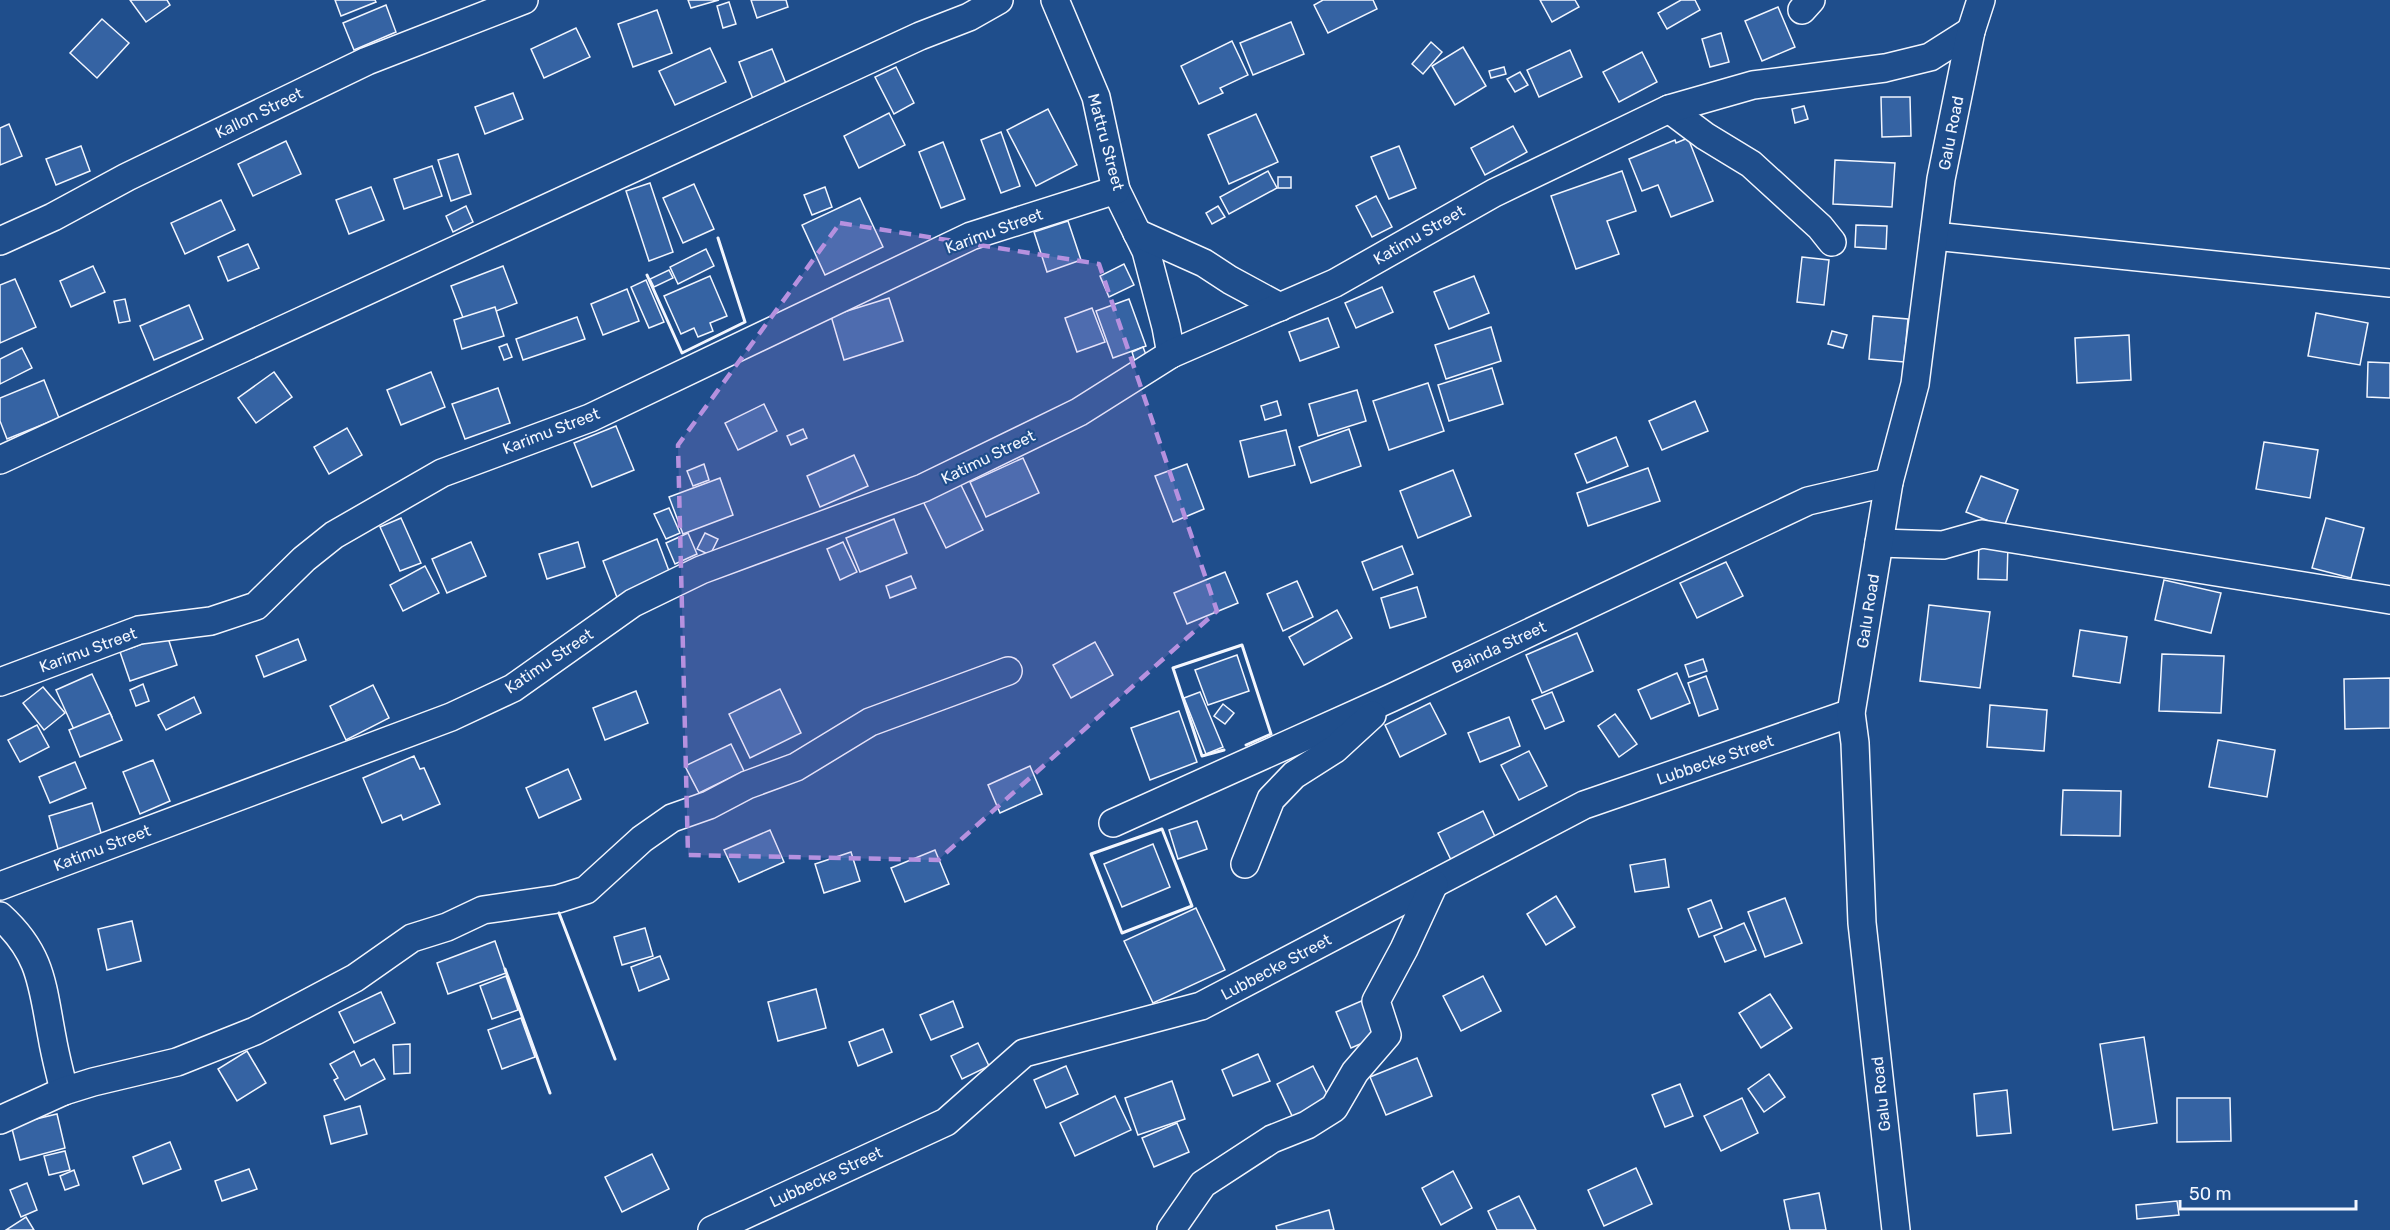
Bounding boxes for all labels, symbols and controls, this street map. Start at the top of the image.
street label: Kallon Street [212,84,306,142]
street label: Mattru Street [1084,91,1128,193]
street label: Galu Road [1935,94,1967,172]
street label: Katimu Street [1370,201,1468,269]
street label: Karimu Street [943,205,1045,257]
street label: Karimu Street [500,404,602,458]
street label: Katimu Street [938,426,1038,488]
street label: Galu Road [1853,572,1883,650]
street label: Bainda Street [1449,617,1549,677]
street label: Karimu Street [37,624,139,676]
street label: Katimu Street [501,624,597,698]
street label: Lubbecke Street [1654,731,1776,789]
street label: Katimu Street [51,821,153,875]
street label: Lubbecke Street [1218,930,1334,1004]
street label: Galu Road [1868,1056,1894,1132]
street label: Lubbecke Street [767,1143,885,1211]
scale bar [2180,1173,2356,1211]
text: 50 m [2189,1183,2232,1205]

